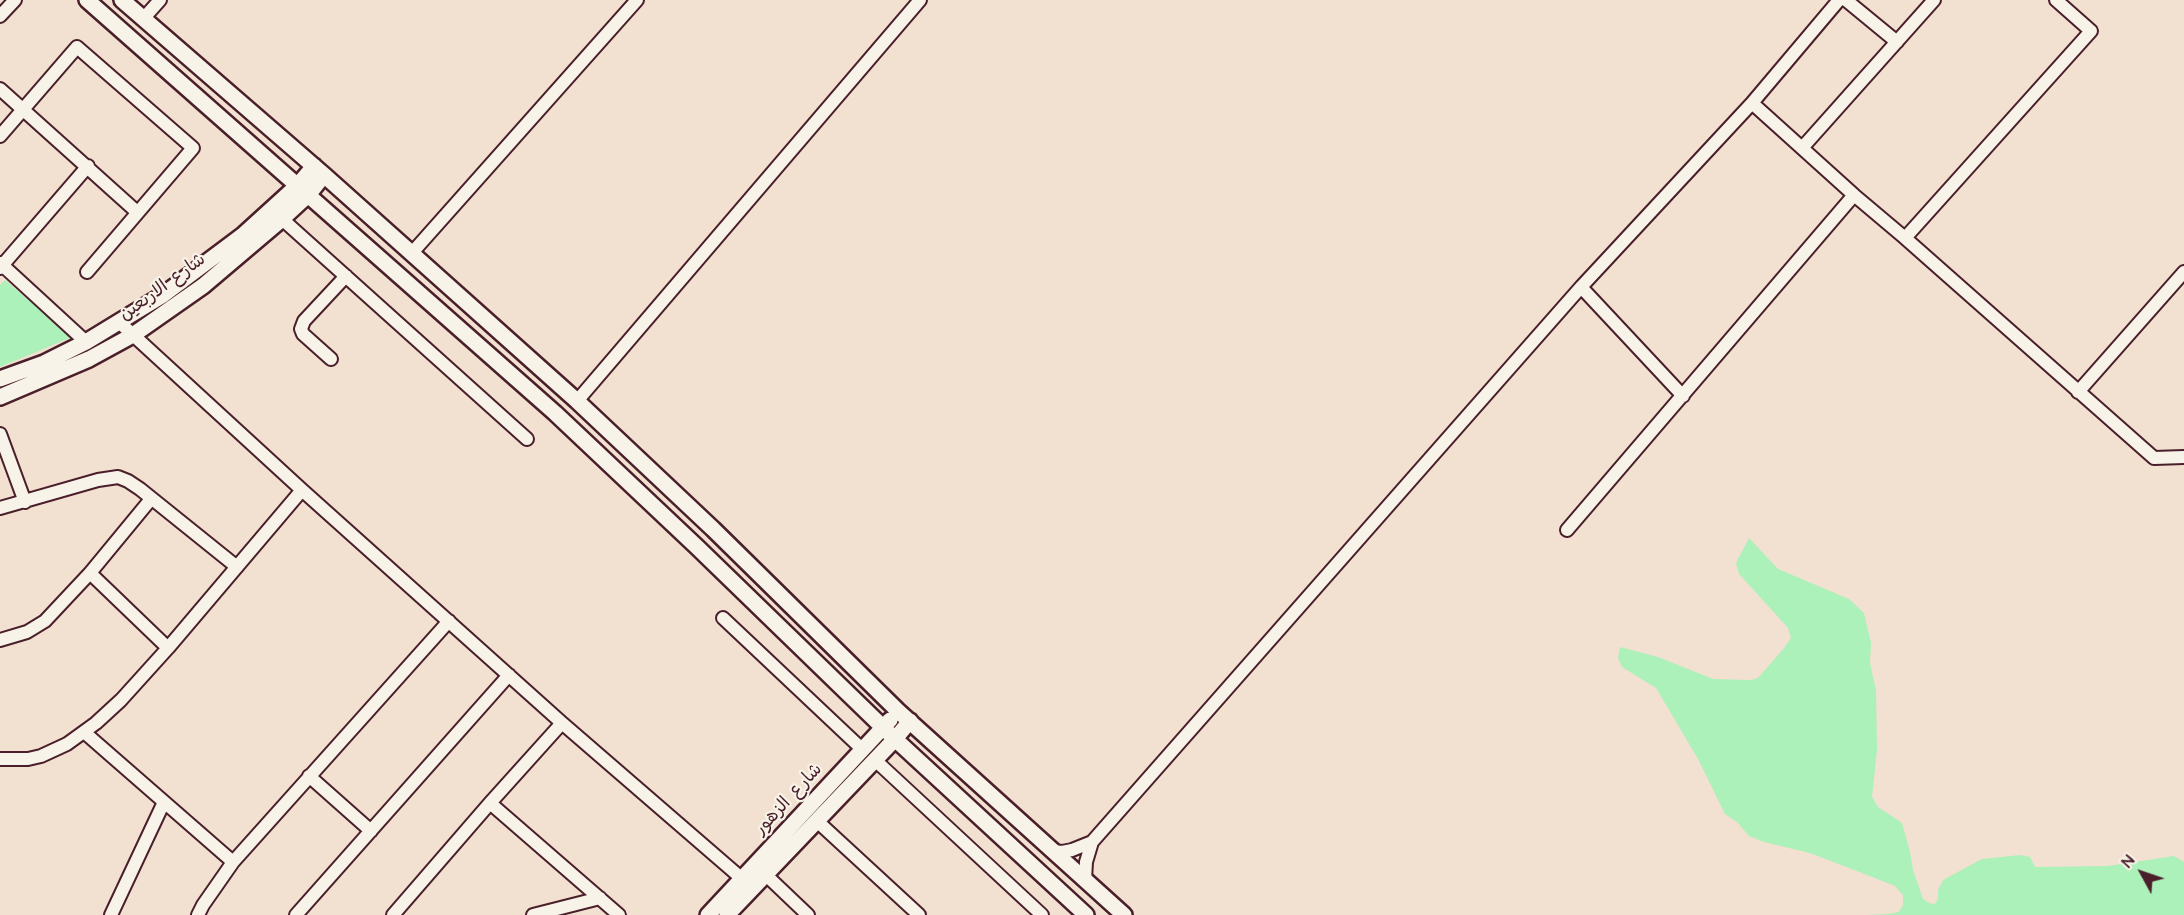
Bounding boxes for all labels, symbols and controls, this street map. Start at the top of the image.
street label: شارع الاربعين [116,249,210,327]
street label: شارع الزهور [750,760,828,840]
north arrow [2112,843,2172,903]
text: N [2117,851,2140,872]

